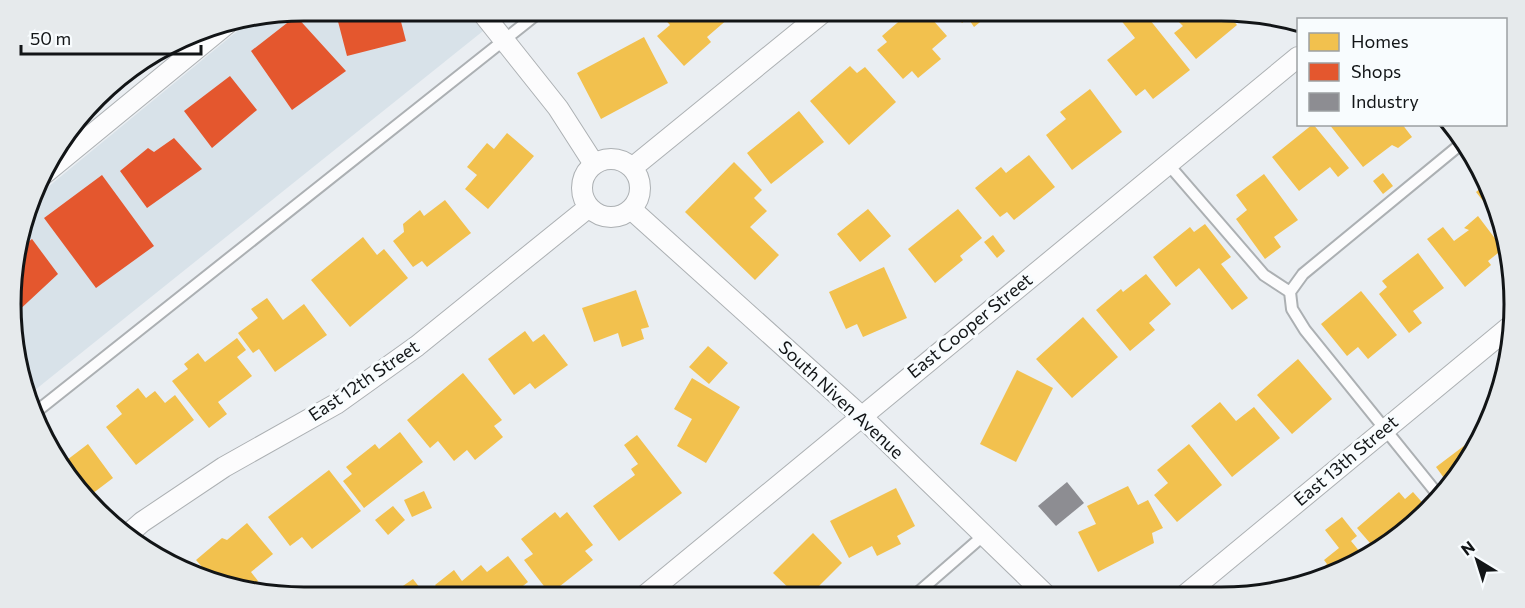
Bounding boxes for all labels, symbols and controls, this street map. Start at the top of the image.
scale bar [21,18,201,56]
legend [1297,18,1507,126]
text: 50 m [30,27,71,49]
text: Homes [1351,30,1409,52]
text: Shops [1351,60,1401,82]
text: Industry [1351,90,1419,112]
street label: East Cooper Street [902,268,1036,382]
street label: East 12th Street [304,335,423,425]
street label: South Niven Avenue [775,336,909,463]
street label: East 13th Street [1289,410,1402,510]
north arrow [1447,530,1507,590]
text: N [1457,537,1478,559]

